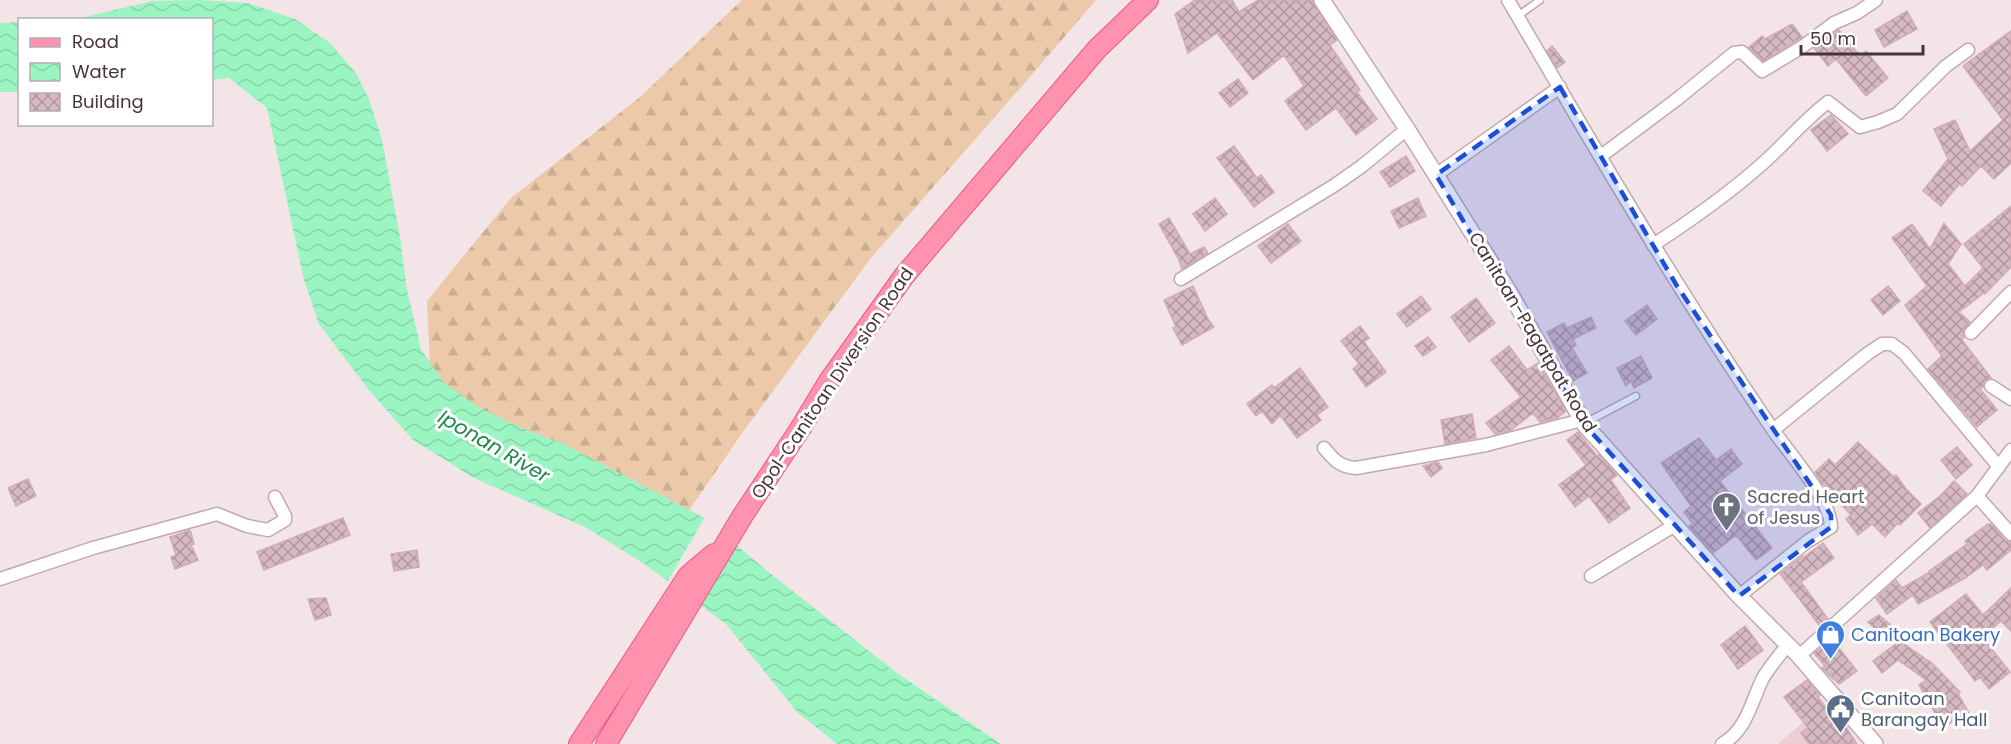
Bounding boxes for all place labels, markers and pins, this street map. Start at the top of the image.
place label: Sacred Heart of Jesus [1747,484,1865,530]
church icon: Sacred Heart of Jesus [1710,490,1742,532]
shop icon: Canitoan Bakery [1814,618,1846,660]
place label: Canitoan Bakery [1851,622,2000,647]
place label: Canitoan Barangay Hall [1861,686,1987,732]
public building icon: Canitoan Barangay Hall [1824,692,1856,734]

